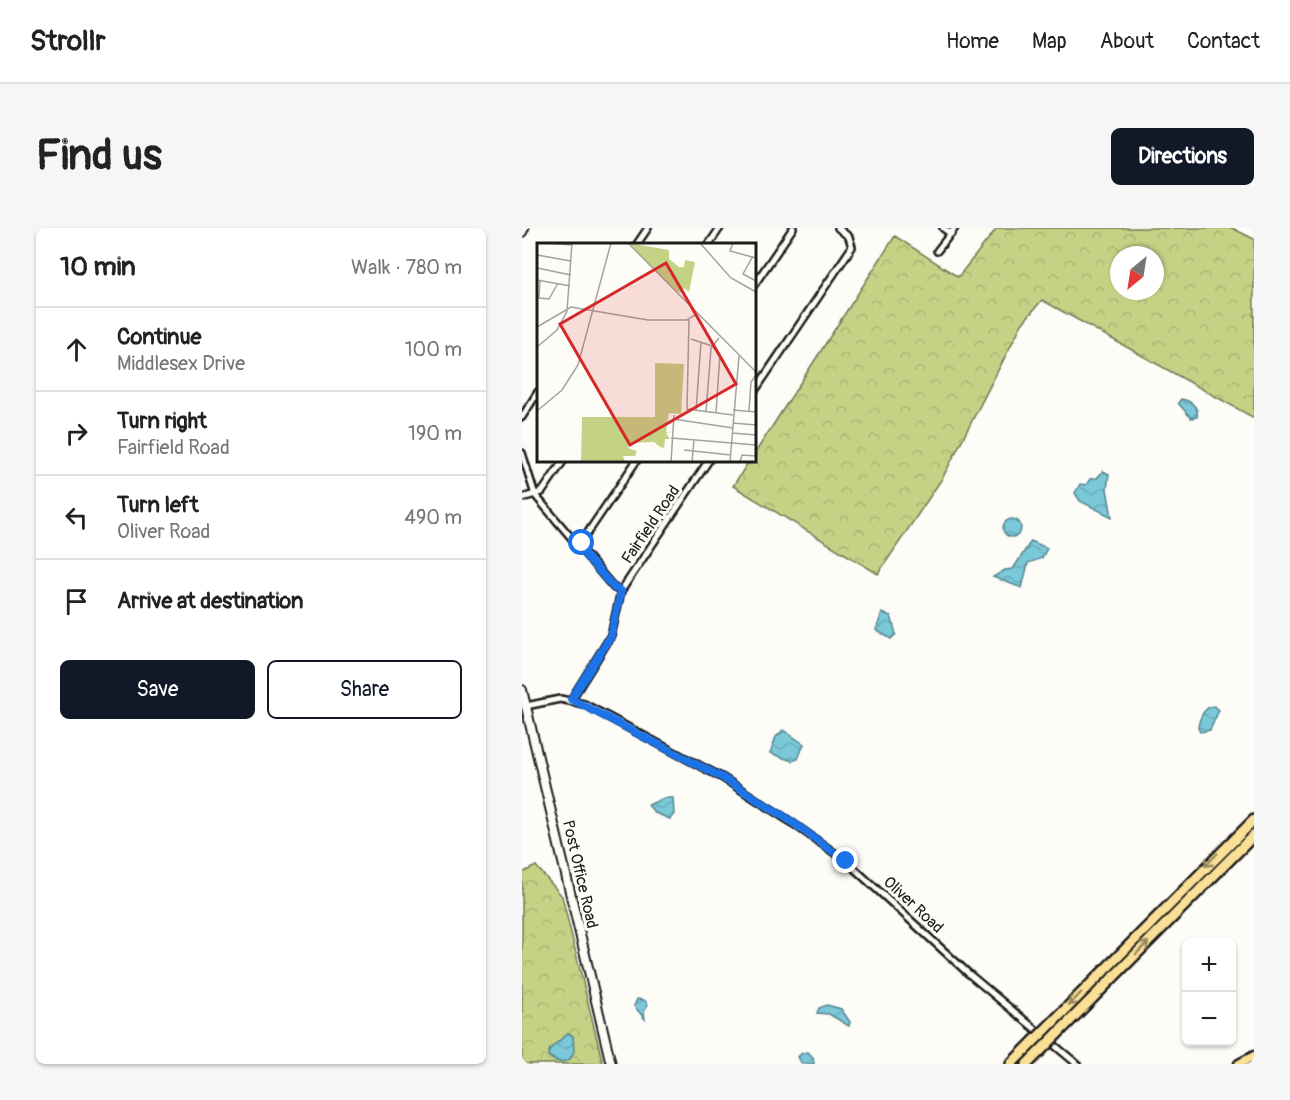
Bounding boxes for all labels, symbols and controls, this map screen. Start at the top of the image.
text: Strollr [30,24,105,59]
text: Home [946,28,999,55]
text: Map [1032,28,1067,55]
text: About [1100,28,1154,55]
text: Contact [1187,28,1260,55]
button: Directions [1111,128,1254,185]
text: Find us [36,130,162,182]
inset map [537,243,756,462]
north arrow [1110,246,1164,300]
text: 10 min [60,251,136,283]
text: Walk · 780 m [351,255,462,280]
text: Continue [117,323,201,351]
icon: ahead [60,333,93,366]
text: 100 m [405,337,462,362]
text: Middlesex Drive [117,351,245,376]
text: Turn right [117,407,207,435]
icon: right [60,417,93,450]
text: 190 m [408,421,462,446]
text: Fairfield Road [117,435,230,460]
street label: Fairfield Road [617,482,684,568]
text: Turn left [117,491,199,519]
icon: left [60,501,93,534]
text: 490 m [404,505,462,530]
text: Oliver Road [117,519,210,544]
route start [568,529,594,555]
icon: arrive [60,585,93,618]
text: Arrive at destination [117,587,303,615]
button: Save [60,660,255,719]
button: Share [267,660,462,719]
street label: Post Office Road [558,818,602,930]
route end [832,847,858,873]
one-way arrow [1204,853,1219,868]
street label: Oliver Road [879,872,947,938]
map controls [1182,938,1236,1046]
button: + [1182,938,1236,992]
one-way arrow [1134,940,1149,955]
one-way arrow [1067,992,1082,1007]
button: − [1182,992,1236,1046]

